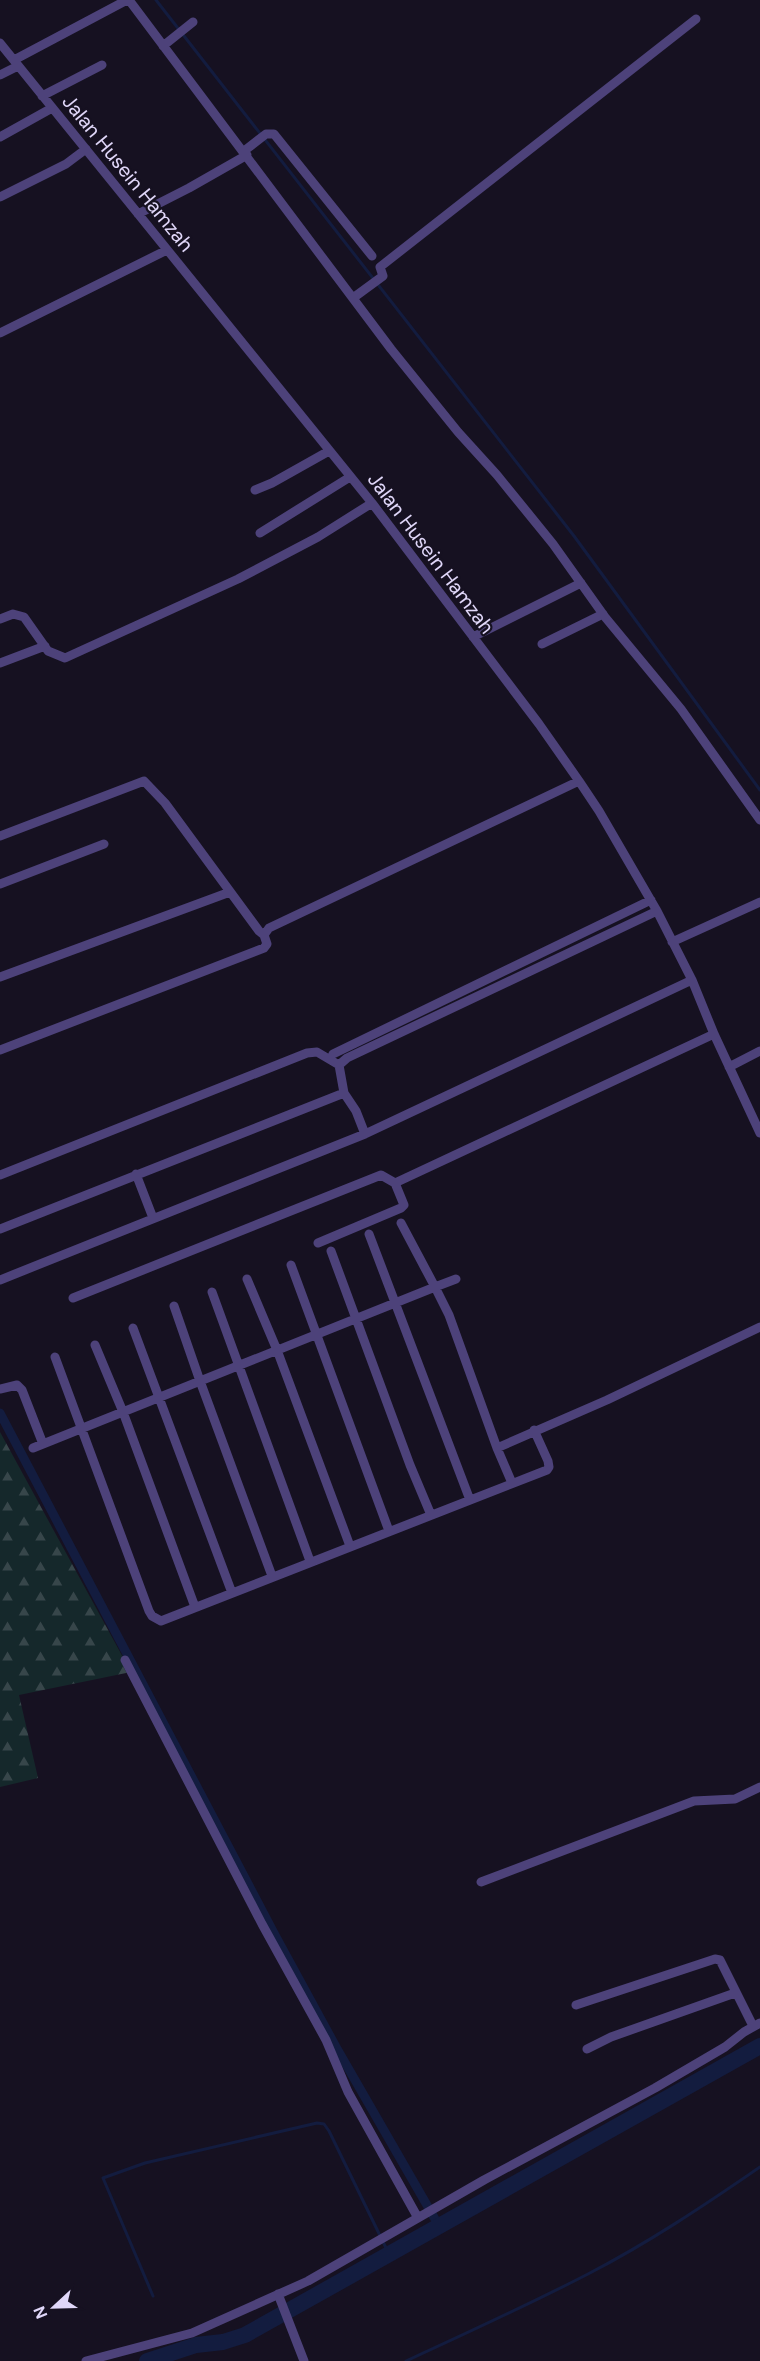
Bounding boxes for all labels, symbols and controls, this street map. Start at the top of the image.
street label: Jalan Husein Hamzah [57,89,199,257]
street label: Jalan Husein Hamzah [362,467,500,639]
north arrow [24,2277,84,2337]
text: N [29,2303,52,2322]

